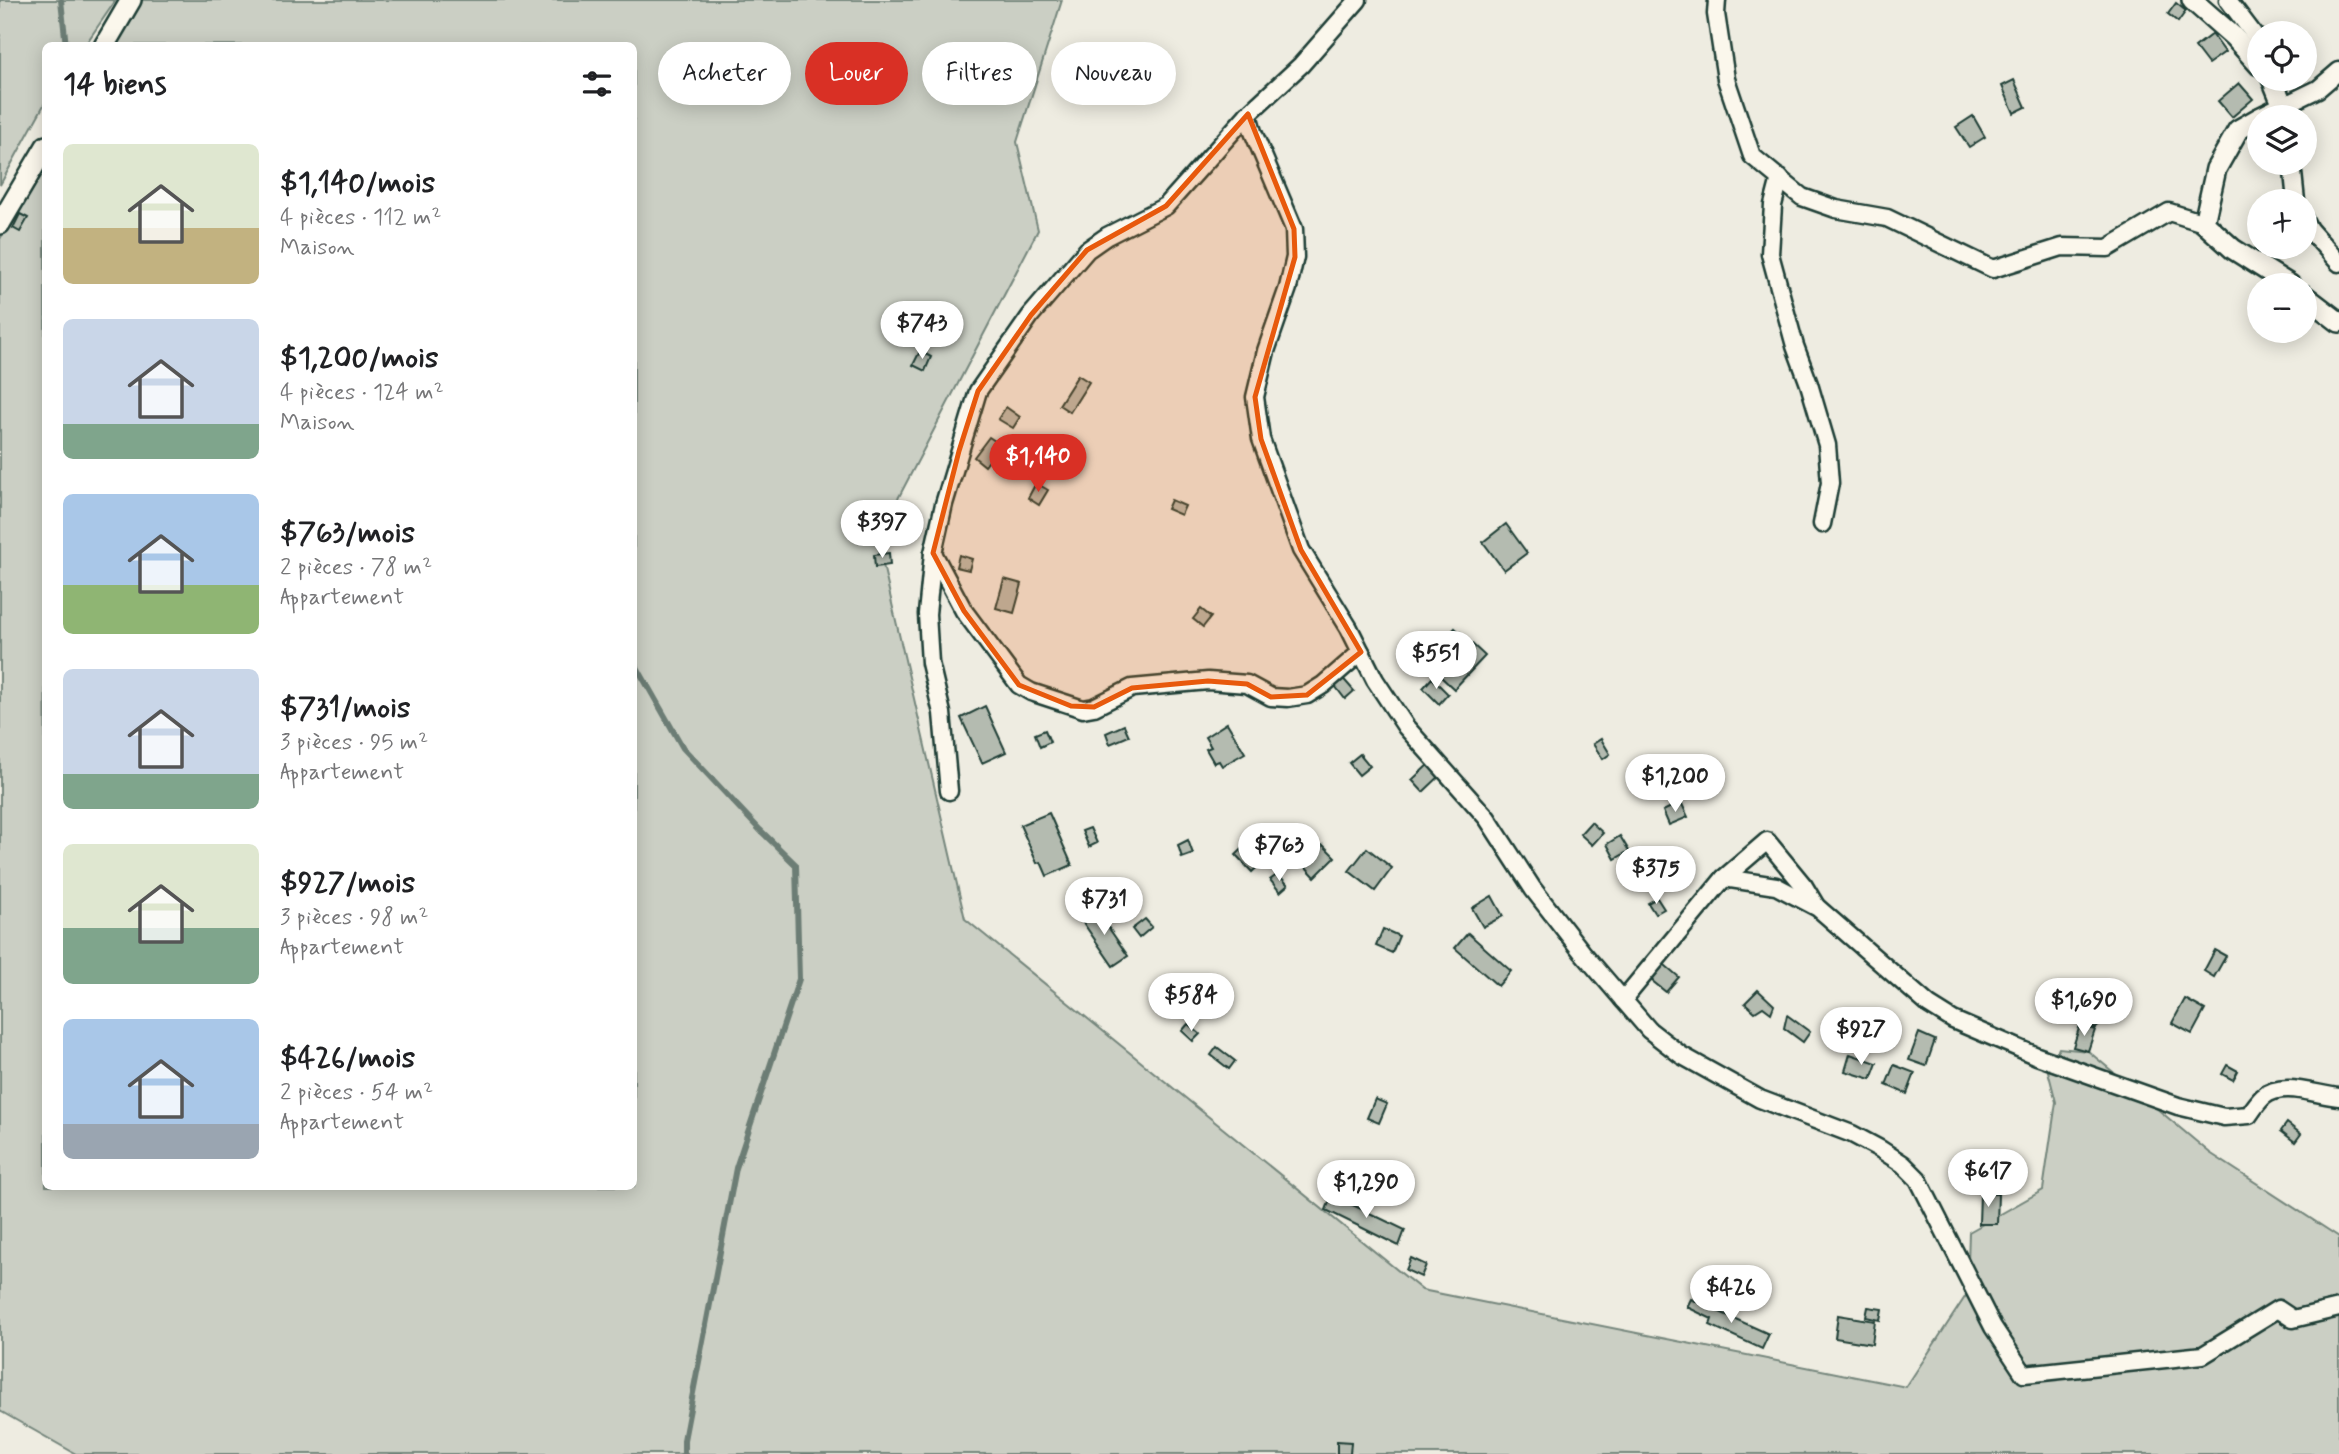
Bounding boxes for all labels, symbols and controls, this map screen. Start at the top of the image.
map controls [2247,21,2317,343]
button: locate [2247,21,2317,91]
chip: Acheter [658,42,791,105]
chip: Louer [805,42,908,105]
chip: Filtres [922,42,1037,105]
chip: Nouveau [1051,42,1176,105]
text: 14 biens [63,65,167,104]
icon: filters [578,65,616,103]
button: layers [2247,105,2317,175]
text: $1,140/mois [280,164,435,203]
icon: home [119,172,203,256]
button: + [2247,189,2317,259]
text: 4 pièces · 112 m² [280,203,442,233]
text: Maison [280,233,355,263]
button: − [2247,273,2317,343]
pin: $743 [881,302,963,361]
text: $743 [897,309,947,339]
text: $1,200/mois [280,339,438,378]
icon: home [119,347,203,431]
text: 4 pièces · 124 m² [280,378,444,408]
text: Maison [280,408,355,438]
pin: $1,140 [981,434,1095,494]
text: $1,140 [1005,442,1071,472]
pin: $397 [841,500,923,560]
text: $397 [857,508,907,538]
text: $763/mois [280,514,415,553]
icon: home [119,522,203,606]
text: 2 pièces · 78 m² [280,553,432,583]
text: Appartement [280,583,404,613]
pin: $551 [1395,632,1477,691]
text: $551 [1412,639,1460,669]
text: $731/mois [280,689,410,728]
icon: home [119,697,203,781]
text: 3 pièces · 95 m² [280,728,428,758]
pin: $1,200 [1618,754,1732,814]
text: Appartement [280,758,404,788]
text: $1,200 [1641,762,1709,792]
pin: $763 [1238,824,1320,883]
text: $763 [1254,831,1304,861]
pin: $375 [1615,846,1697,906]
text: $375 [1632,854,1680,884]
text: $927/mois [280,864,415,903]
icon: home [119,872,203,956]
pin: $731 [1063,878,1145,937]
text: $731 [1081,885,1127,915]
text: 3 pièces · 98 m² [280,903,429,933]
text: Appartement [280,933,404,963]
pin: $584 [1150,974,1232,1033]
pin: $1,690 [2027,978,2141,1038]
text: $584 [1164,981,1218,1011]
text: $1,690 [2051,986,2117,1016]
pin: $927 [1820,1007,1902,1067]
text: $927 [1836,1015,1886,1045]
text: $426/mois [280,1039,415,1078]
icon: home [119,1047,203,1131]
text: 2 pièces · 54 m² [280,1078,433,1108]
text: Appartement [280,1108,404,1138]
pin: $617 [1947,1150,2029,1209]
text: $617 [1964,1157,2012,1187]
pin: $1,290 [1309,1160,1423,1220]
text: $1,290 [1333,1168,1399,1198]
pin: $426 [1690,1266,1772,1325]
text: $426 [1706,1273,1756,1303]

